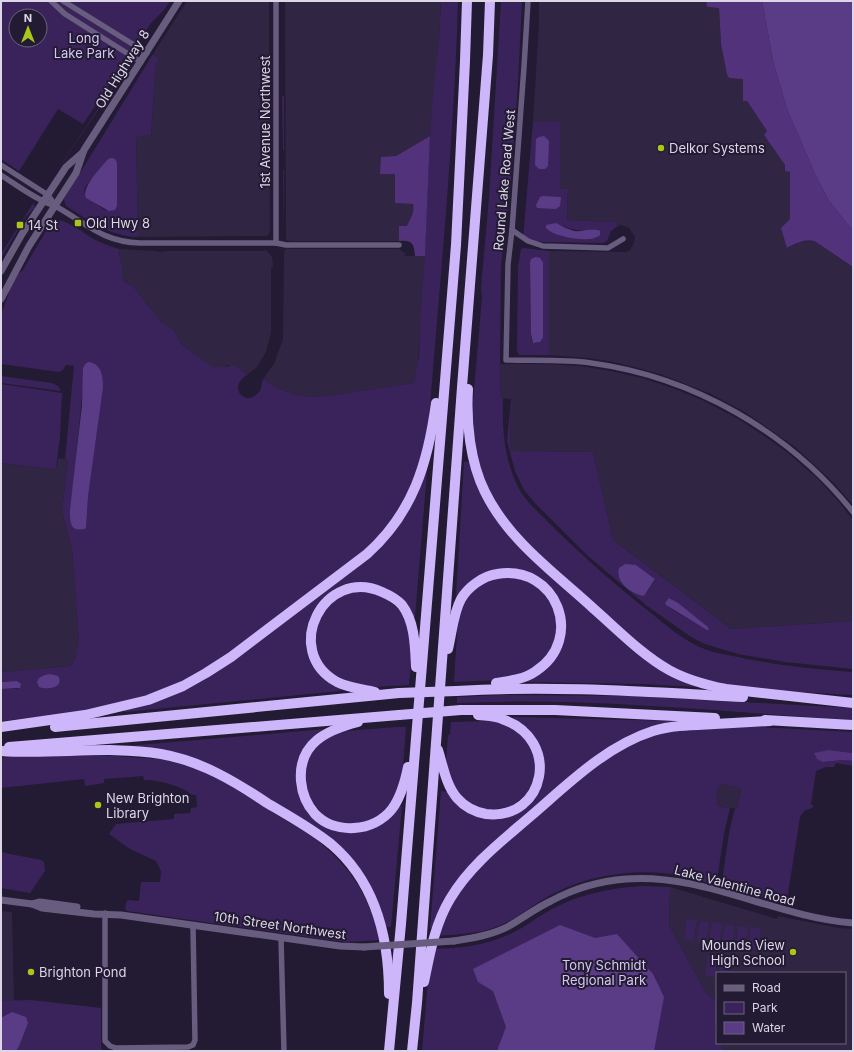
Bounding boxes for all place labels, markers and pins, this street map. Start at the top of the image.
place label: Delkor Systems [669,140,765,156]
marker: Delkor Systems [656,143,666,153]
place label: Old Hwy 8 [86,215,150,231]
place label: 14 St [28,217,58,233]
marker: Old Hwy 8 [73,218,83,228]
marker: 14 St [15,220,25,230]
place label: New Brighton Library [106,790,189,821]
marker: New Brighton Library [93,800,103,810]
place label: Mounds View High School [702,937,785,968]
marker: Mounds View High School [788,947,798,957]
place label: Brighton Pond [39,964,126,980]
marker: Brighton Pond [26,967,36,977]

